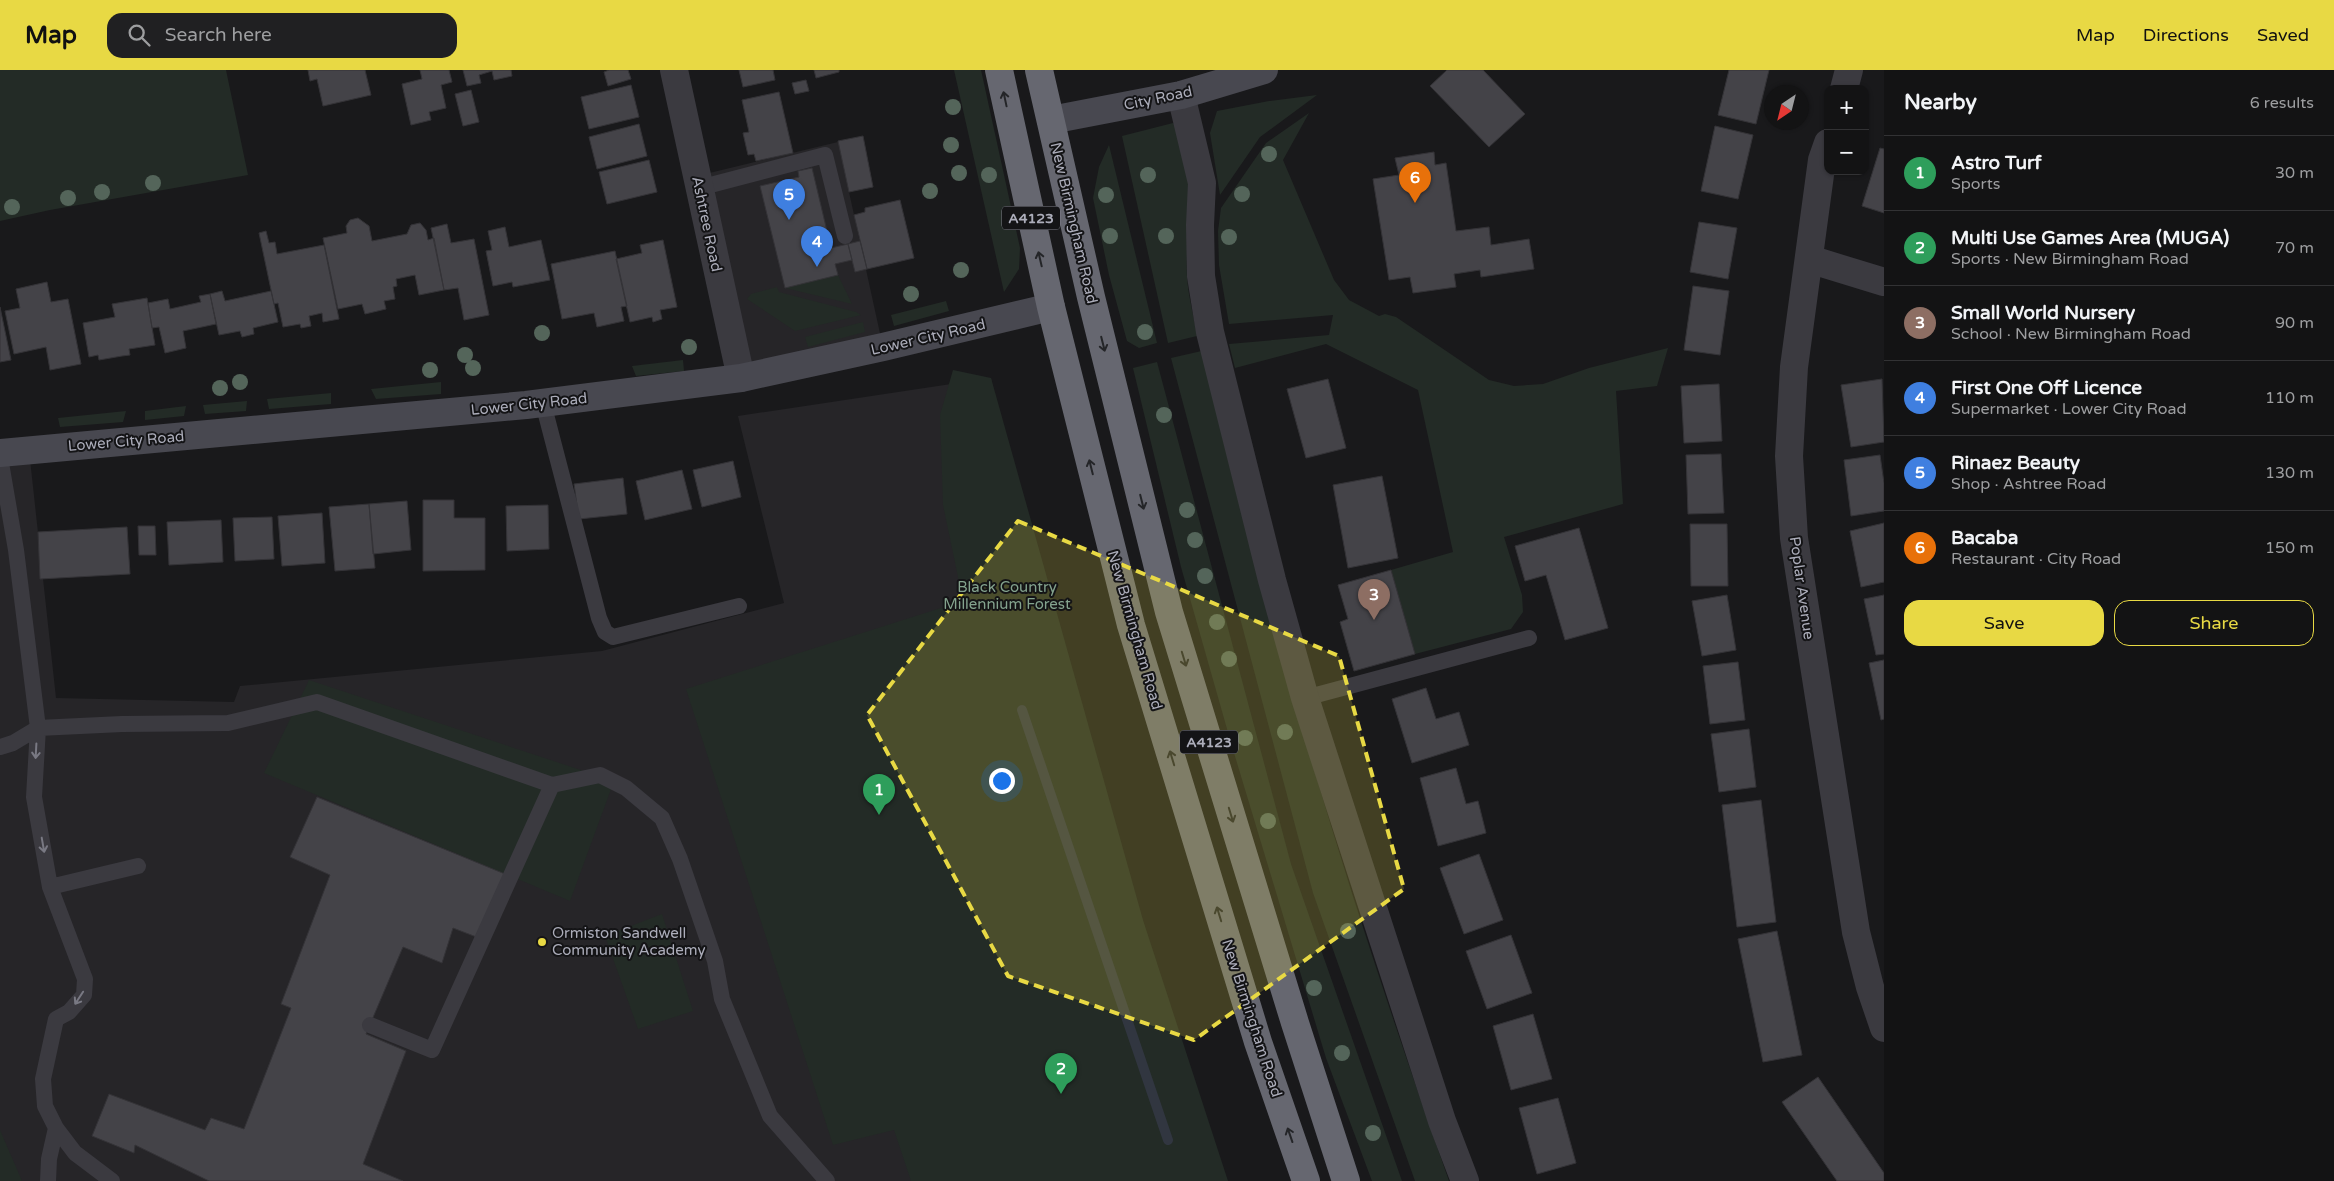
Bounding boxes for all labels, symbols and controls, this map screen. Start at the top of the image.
search box [107,13,457,58]
text: Map [25,21,77,50]
icon: search [125,21,153,49]
text: Search here [165,24,272,46]
text: Map [2076,24,2115,46]
text: Directions [2143,24,2229,46]
text: Saved [2257,24,2309,46]
street label: City Road [1122,82,1194,114]
north arrow [1764,85,1809,130]
map controls [1824,85,1869,175]
button: + [1824,85,1869,130]
text: Nearby [1904,90,1977,115]
one-way arrow [1000,91,1009,107]
text: 6 results [2250,93,2314,113]
button: − [1824,130,1869,175]
street label: New Birmingham Road [1047,141,1101,305]
text: Astro Turf [1951,152,2042,174]
pin: 6 [1399,162,1431,203]
text: 1 [1915,163,1925,183]
text: 30 m [2275,163,2314,183]
text: Sports [1951,174,2000,194]
street label: Ashtree Road [688,175,726,273]
pin: 5 [773,179,805,220]
road number: A4123 [1002,206,1060,230]
pin: 4 [801,226,833,267]
text: Multi Use Games Area (MUGA) [1951,227,2229,249]
text: 2 [1915,238,1925,258]
text: 70 m [2275,238,2314,258]
text: Sports · New Birmingham Road [1951,249,2189,269]
one-way arrow [1035,252,1044,268]
text: Small World Nursery [1951,302,2135,324]
text: 3 [1915,313,1925,333]
text: 90 m [2275,313,2314,333]
street label: Lower City Road [869,315,987,359]
text: School · New Birmingham Road [1951,324,2191,344]
one-way arrow [1099,336,1108,352]
text: First One Off Licence [1951,377,2142,399]
text: 4 [1915,388,1925,408]
text: 110 m [2265,388,2314,408]
street label: Lower City Road [470,389,588,419]
text: Supermarket · Lower City Road [1951,399,2187,419]
street label: Lower City Road [67,427,185,455]
text: Rinaez Beauty [1951,452,2080,474]
one-way arrow [1086,459,1095,475]
text: 5 [1915,463,1925,483]
text: 130 m [2265,463,2314,483]
text: Shop · Ashtree Road [1951,474,2106,494]
one-way arrow [1138,494,1147,510]
text: Bacaba [1951,527,2018,549]
street label: Poplar Avenue [1786,535,1818,641]
text: 6 [1915,538,1925,558]
text: 150 m [2265,538,2314,558]
street label: New Birmingham Road [1104,548,1166,712]
text: Restaurant · City Road [1951,549,2121,569]
park label: Black Country Millennium Forest [943,578,1071,613]
pin: 3 [1358,579,1390,620]
button: Save [1904,600,2104,646]
button: Share [2114,600,2314,646]
one-way arrow [1179,651,1189,667]
road number: A4123 [1180,730,1238,754]
one-way arrow [32,743,41,759]
one-way arrow [1166,750,1176,766]
your location [989,768,1015,794]
pin: 1 [863,774,895,815]
one-way arrow [1227,806,1237,822]
one-way arrow [38,836,48,852]
one-way arrow [1213,906,1223,922]
place label: Ormiston Sandwell Community Academy [552,924,705,959]
marker: Ormiston Sandwell Community Academy [536,936,548,948]
street label: New Birmingham Road [1218,937,1286,1099]
one-way arrow [74,991,85,1005]
pin: 2 [1045,1053,1077,1094]
one-way arrow [1285,1128,1294,1143]

